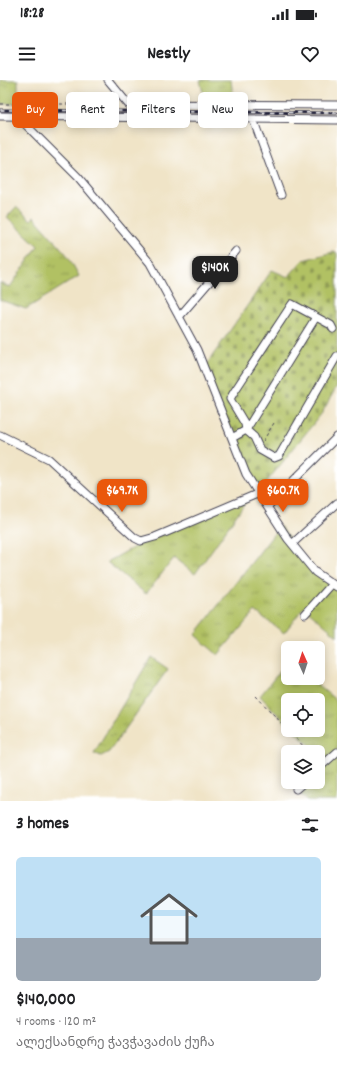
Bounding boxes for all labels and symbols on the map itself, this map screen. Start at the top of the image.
pin: $140K [187,256,243,290]
pin: $69.7K [89,479,155,513]
pin: $60.7K [250,479,316,513]
north arrow [281,641,325,685]

